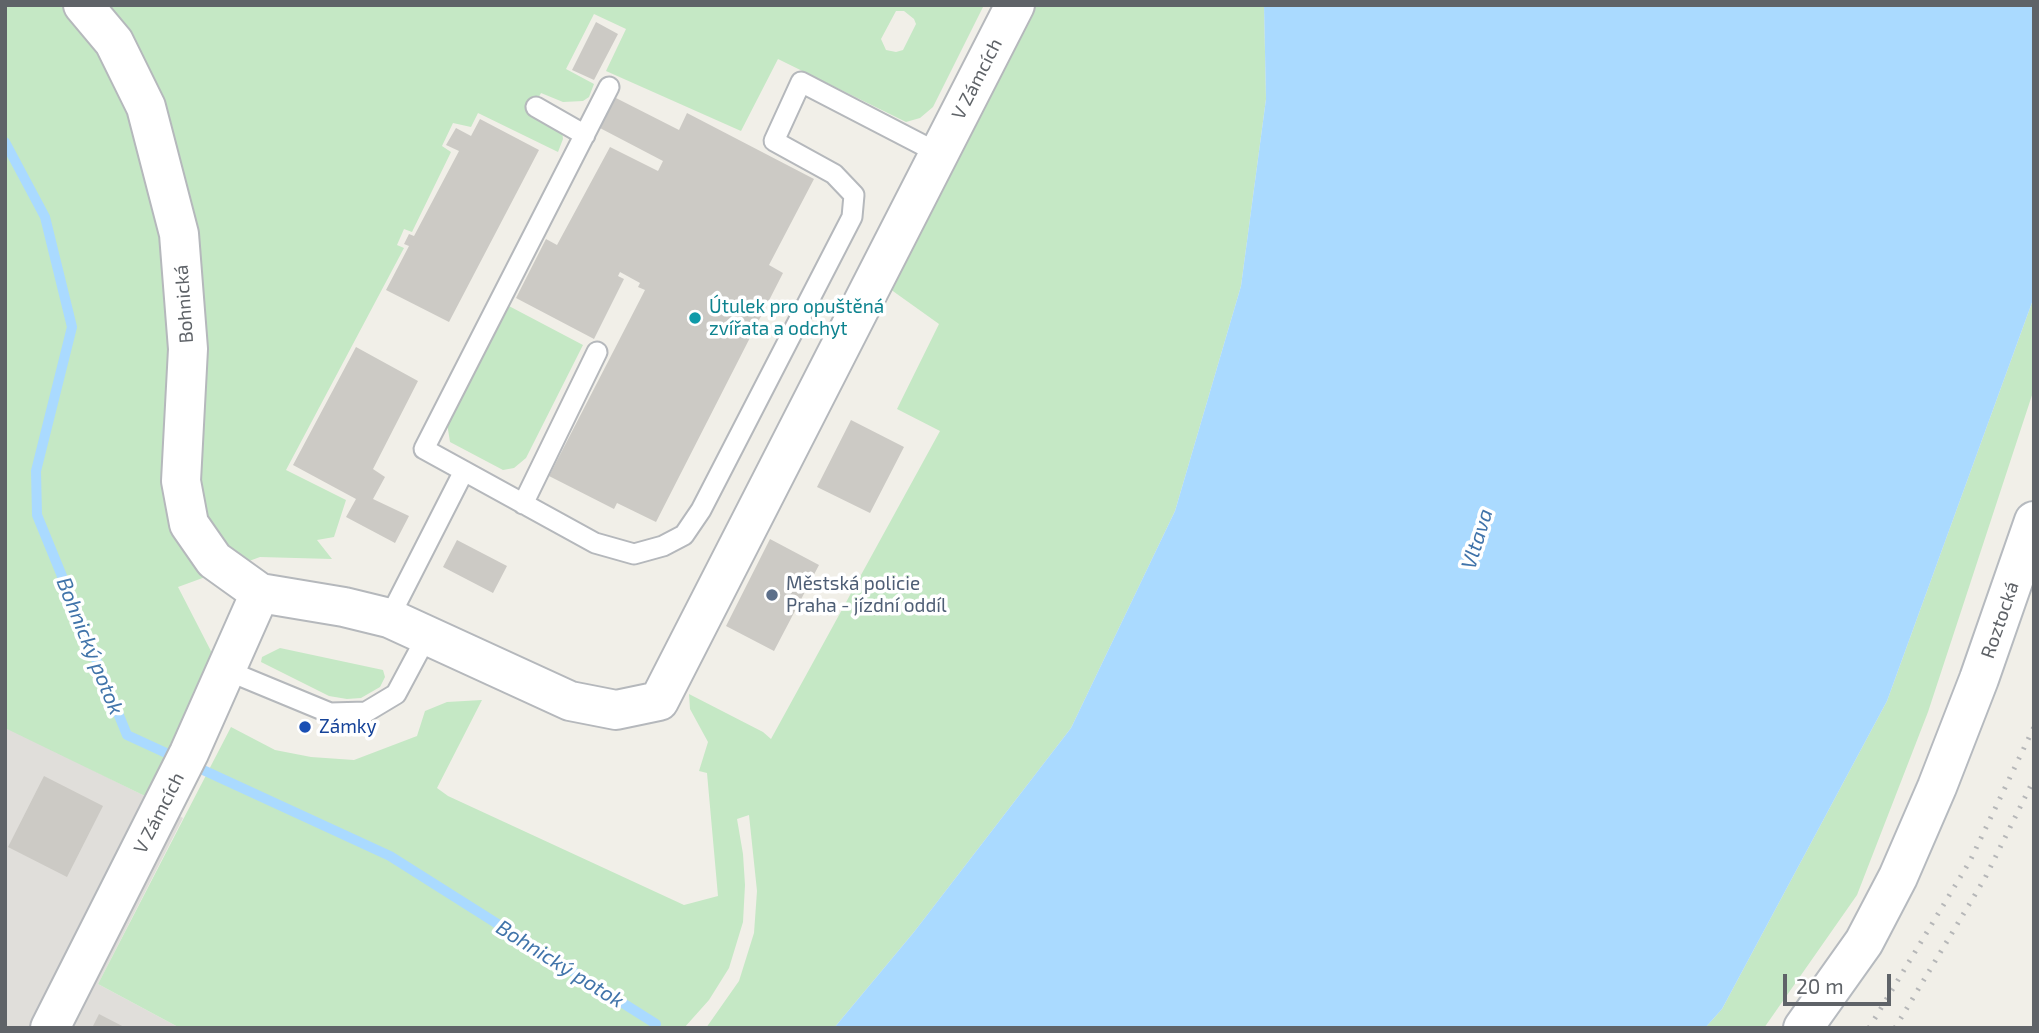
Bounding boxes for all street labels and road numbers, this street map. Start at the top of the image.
street label: V Zámcích [947,35,1007,123]
street label: Bohnická [170,264,198,344]
street label: Roztocká [1976,579,2024,661]
street label: V Zámcích [129,769,189,857]

